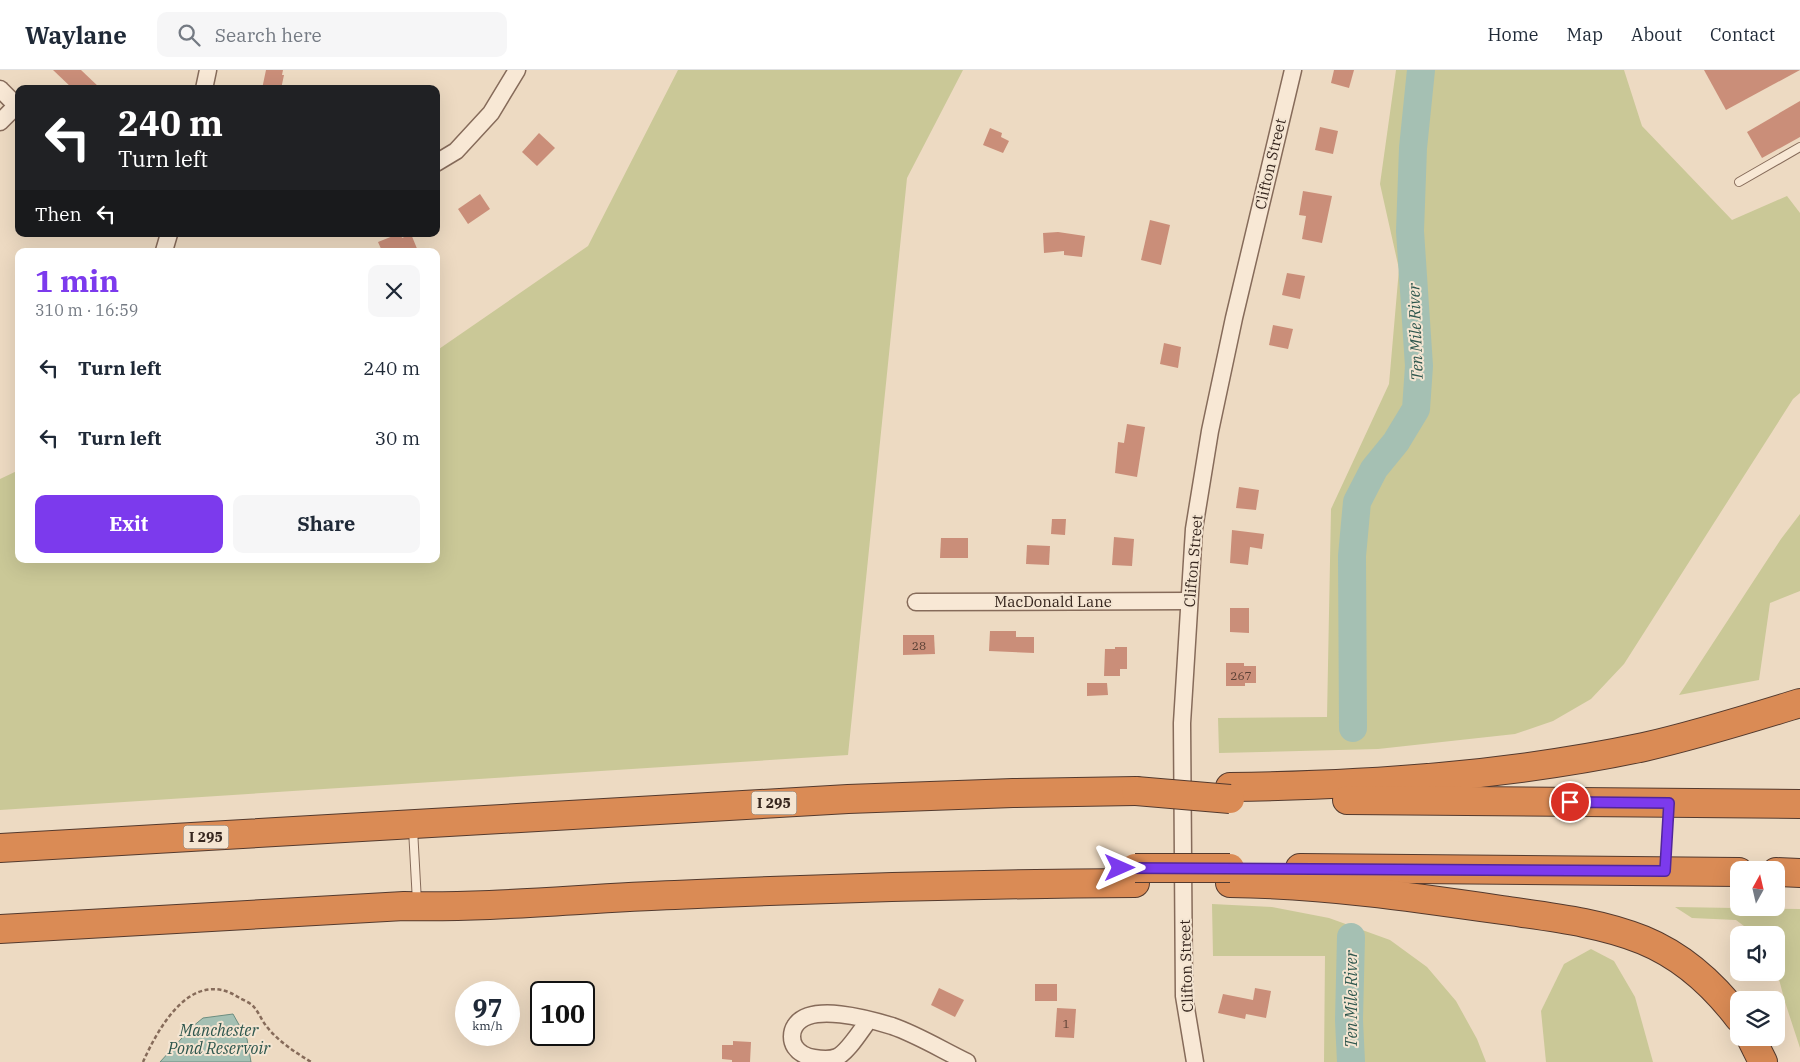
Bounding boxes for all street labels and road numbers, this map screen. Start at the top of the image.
street label: Clifton Street [1250,117,1290,211]
street label: Clifton Street [1179,514,1207,608]
street label: MacDonald Lane [994,592,1112,611]
road number: I 295 [752,791,796,814]
road number: I 295 [184,826,228,849]
street label: Clifton Street [1175,919,1197,1013]

